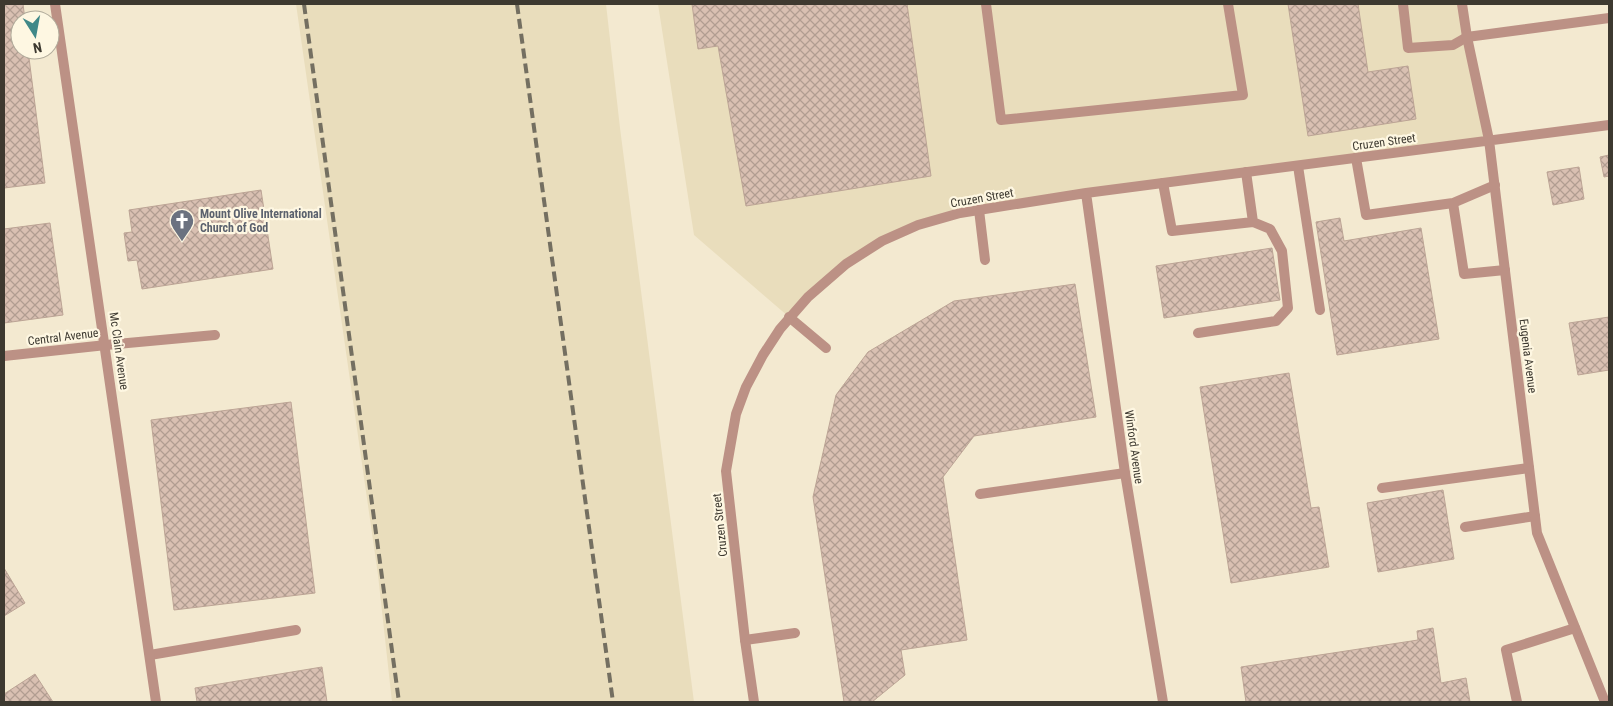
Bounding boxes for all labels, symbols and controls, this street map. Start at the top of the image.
north arrow [10,10,60,60]
text: N [32,39,43,56]
street label: Cruzen Street [1351,131,1417,153]
street label: Cruzen Street [949,185,1015,210]
place label: Mount Olive International Church of God [200,207,322,235]
church icon: Mount Olive International Church of God [169,208,195,242]
street label: Mc Clain Avenue [107,311,131,391]
street label: Eugenia Avenue [1516,318,1540,394]
street label: Central Avenue [27,326,99,348]
street label: Winford Avenue [1122,409,1146,485]
street label: Cruzen Street [710,492,730,557]

